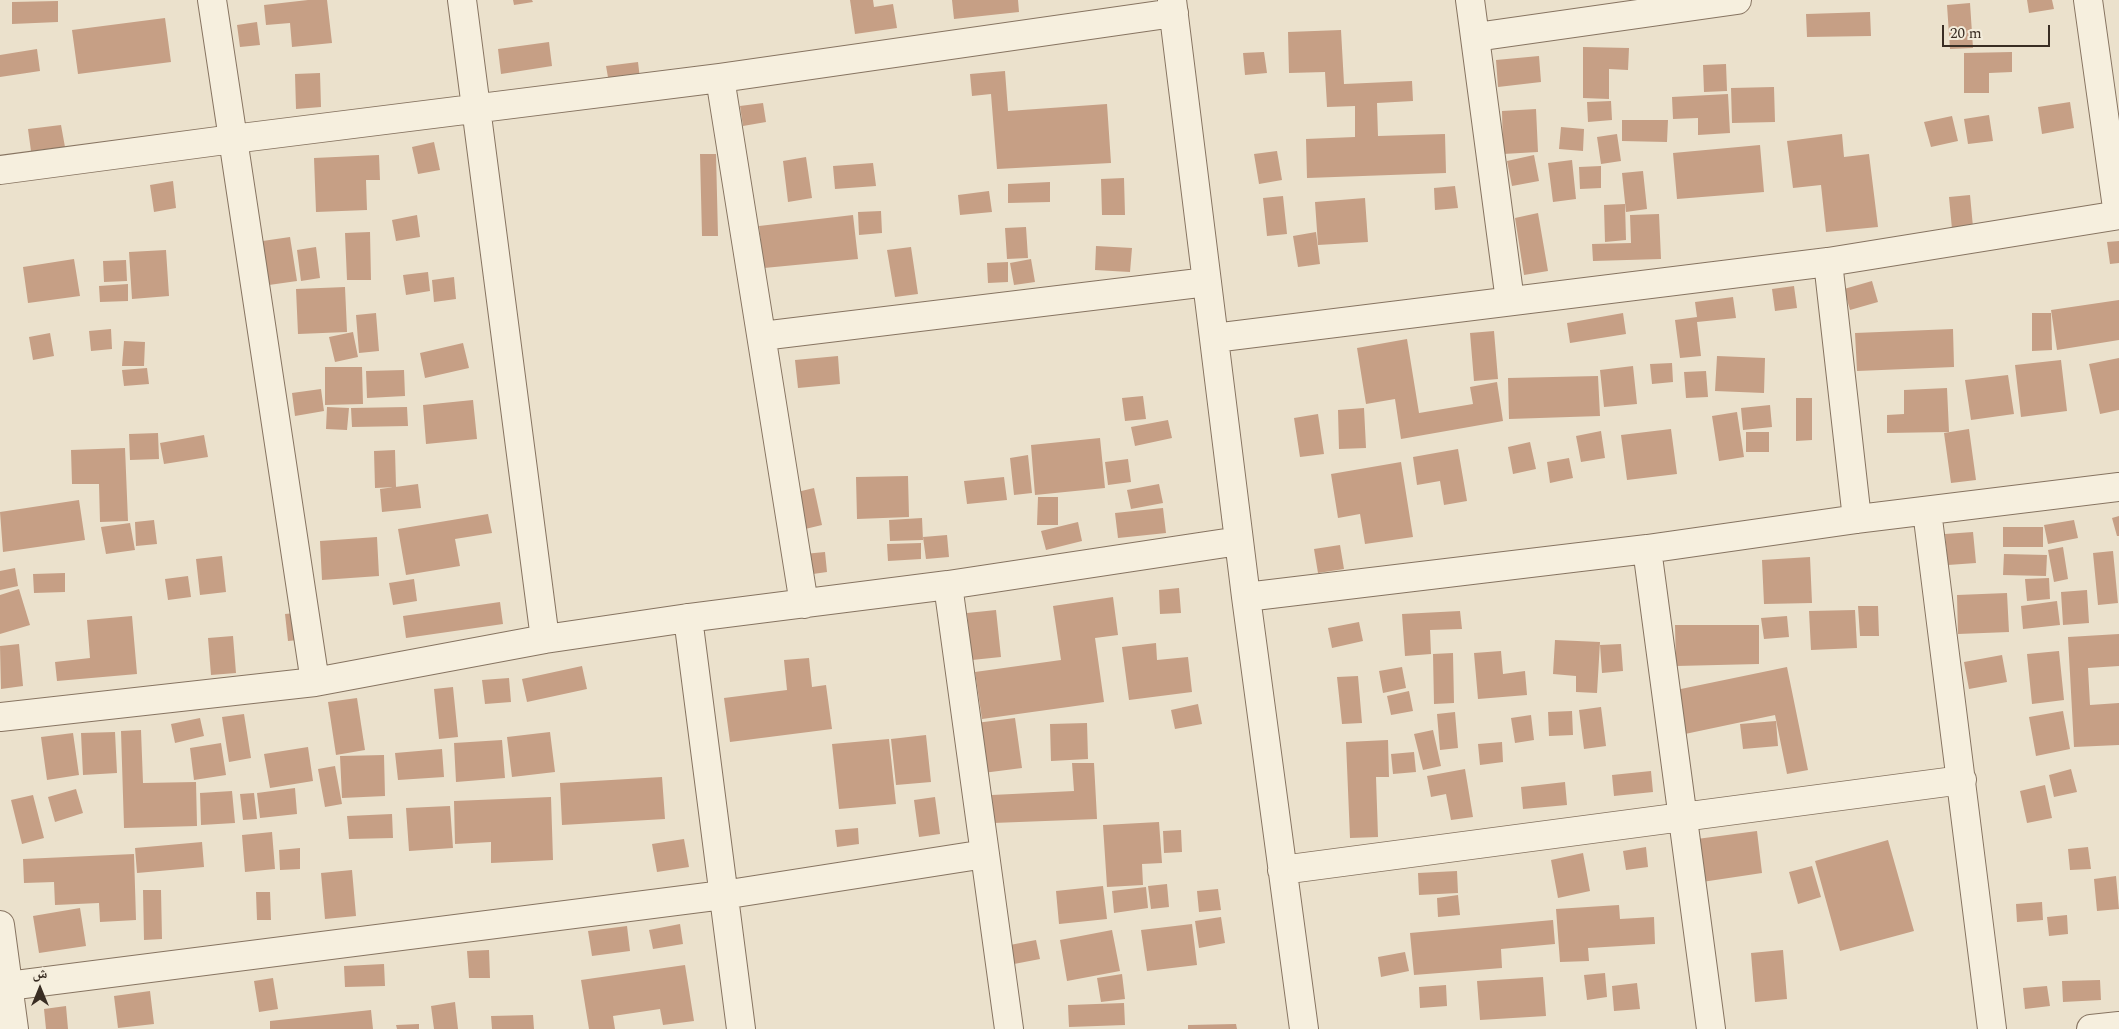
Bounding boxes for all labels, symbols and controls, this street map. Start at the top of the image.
scale bar [1944,15,2052,47]
text: 20 m [1950,22,1982,45]
text: ش [33,963,47,984]
north arrow [15,964,65,1014]

